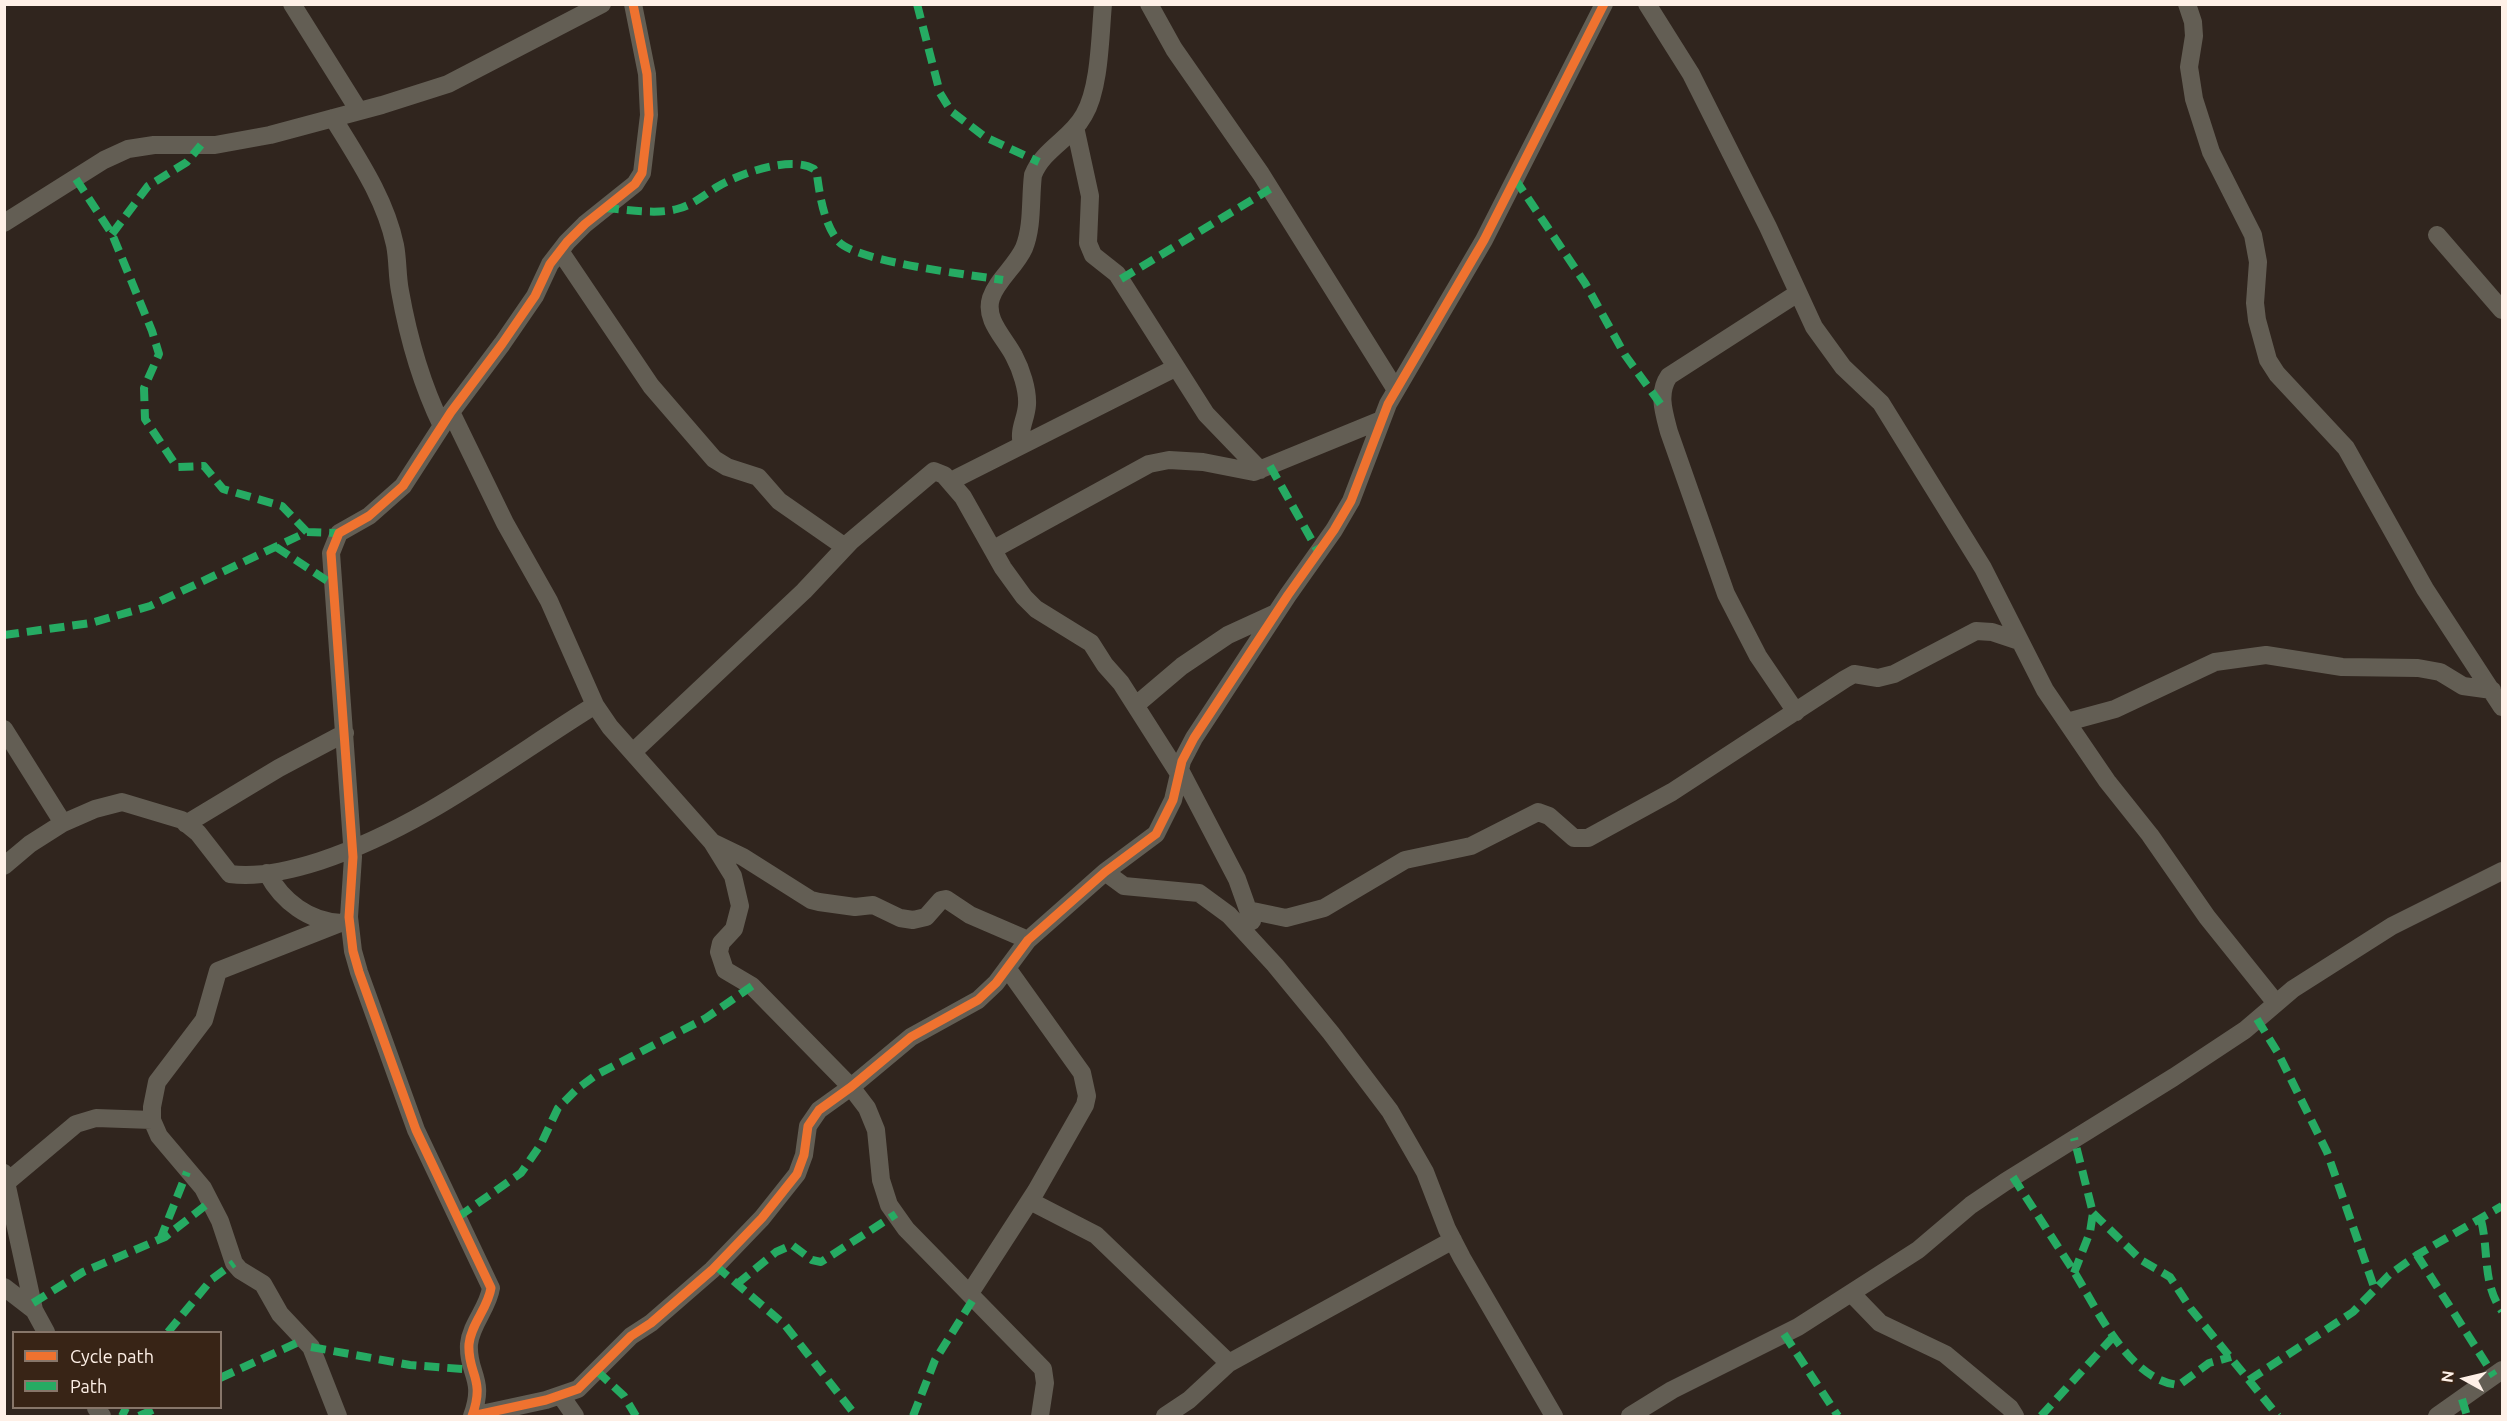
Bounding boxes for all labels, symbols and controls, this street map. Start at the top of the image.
legend [12,1331,222,1409]
text: Cycle path [70,1346,154,1366]
north arrow [2435,1349,2495,1409]
text: N [2437,1369,2457,1384]
text: Path [70,1376,107,1396]

